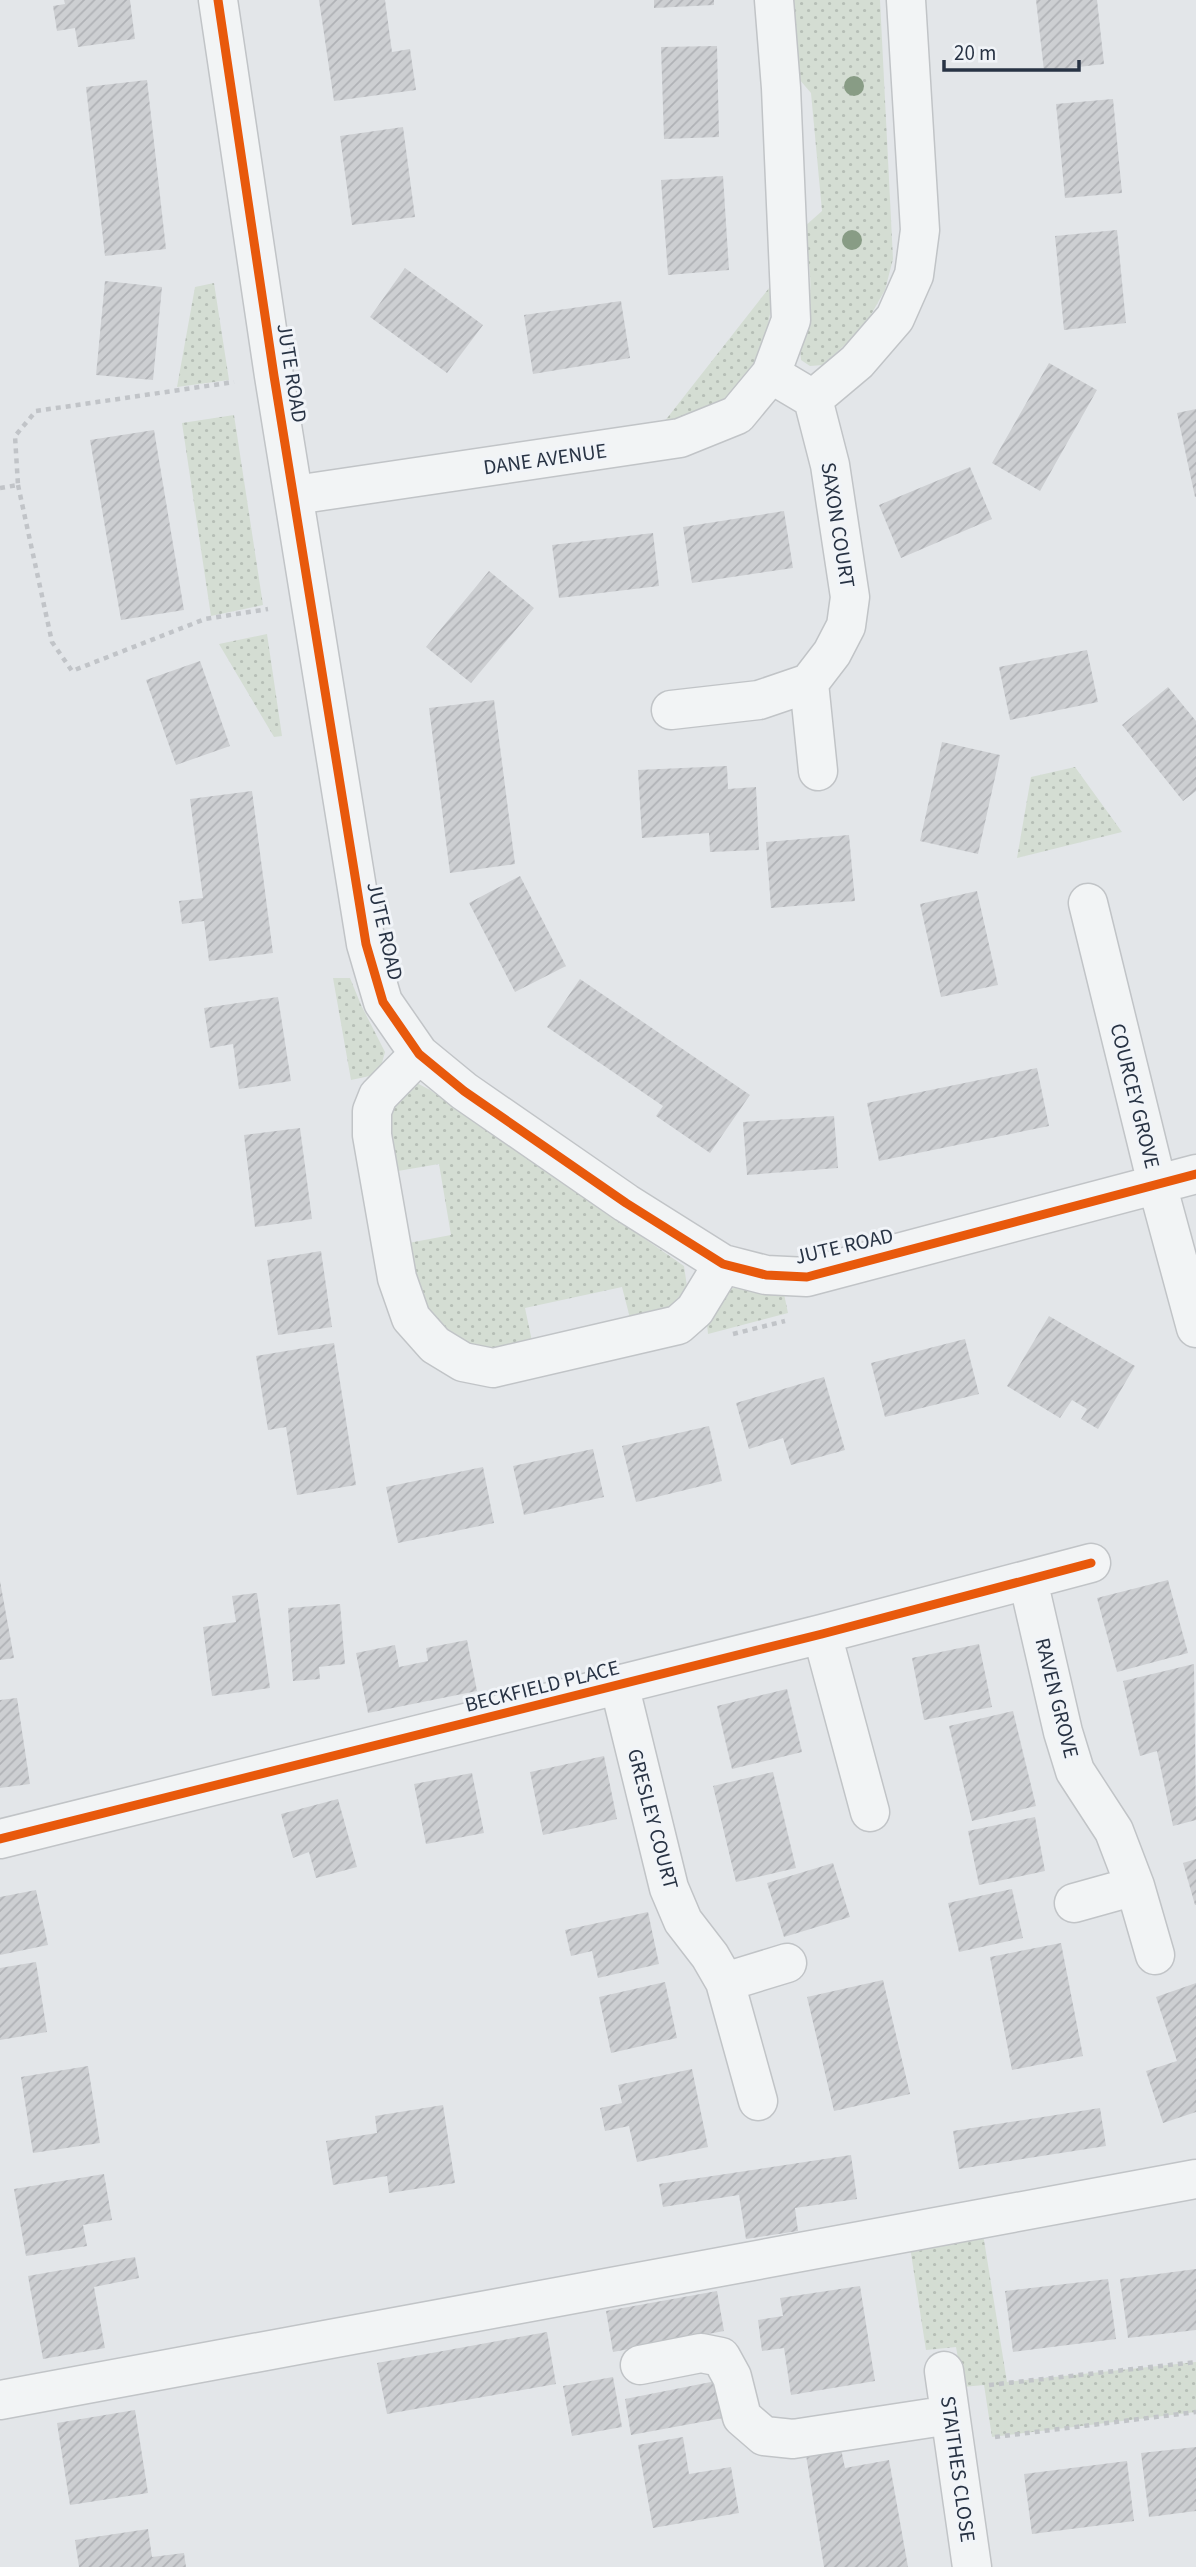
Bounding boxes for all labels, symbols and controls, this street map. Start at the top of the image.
scale bar [944,28,1079,72]
text: 20 m [954,38,996,68]
street label: JUTE ROAD [269,321,315,425]
street label: DANE AVENUE [481,436,609,482]
street label: SAXON COURT [813,460,863,590]
street label: JUTE ROAD [359,879,411,983]
street label: COURCEY GROVE [1102,1020,1168,1172]
street label: JUTE ROAD [792,1220,896,1272]
street label: RAVEN GROVE [1028,1635,1086,1761]
street label: BECKFIELD PLACE [462,1652,622,1720]
street label: GRESLEY COURT [620,1745,686,1893]
street label: STAITHES CLOSE [933,2394,983,2544]

